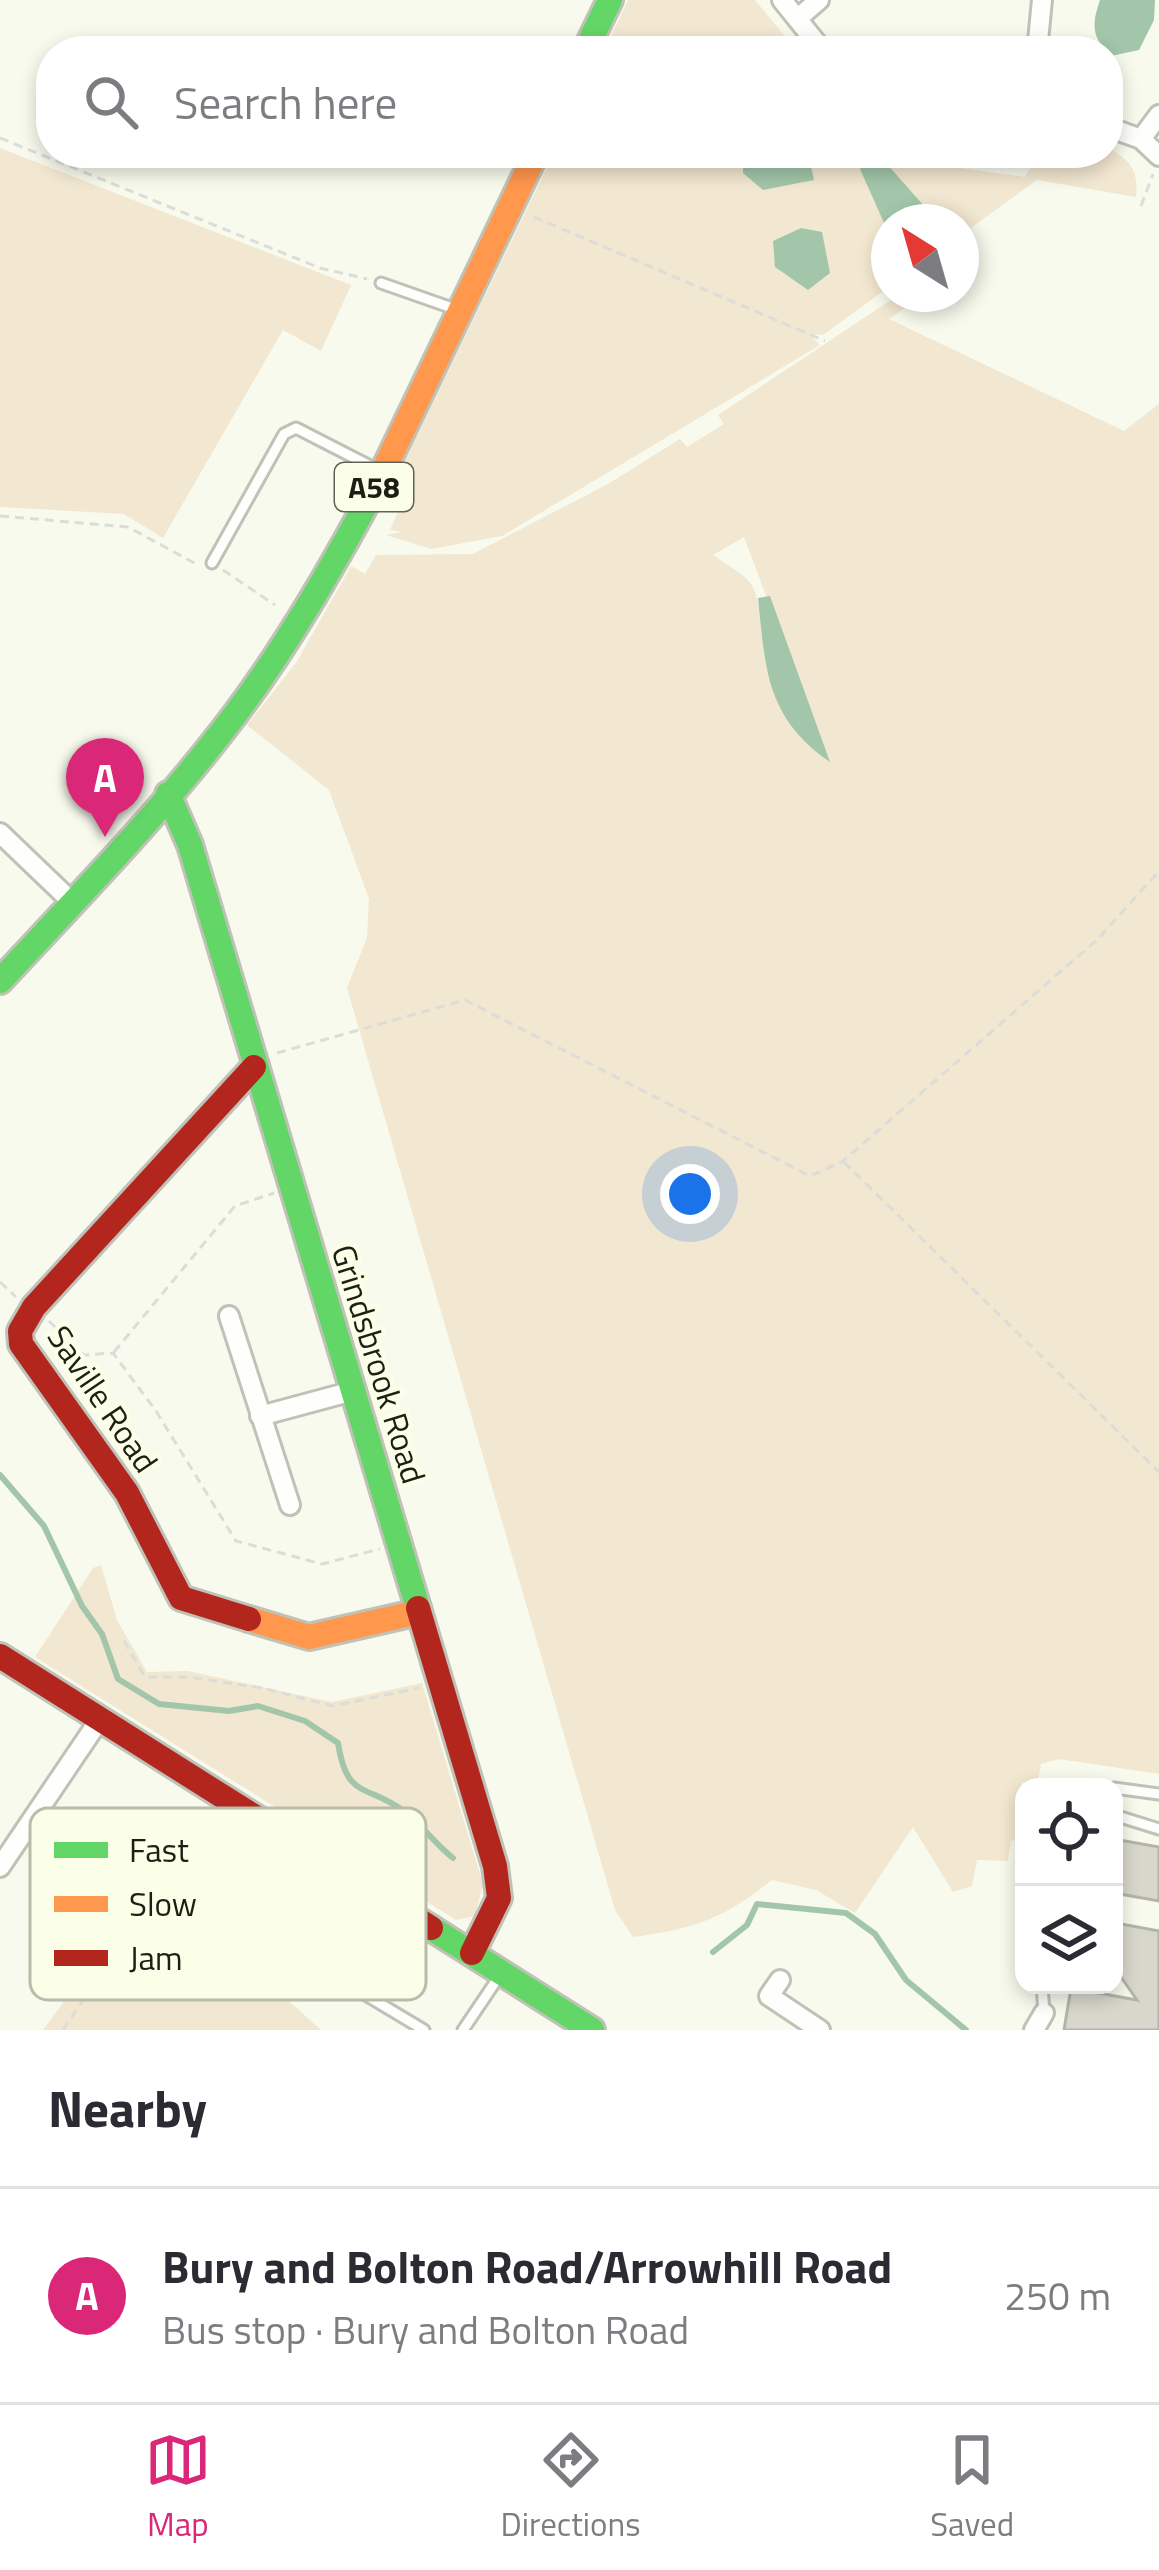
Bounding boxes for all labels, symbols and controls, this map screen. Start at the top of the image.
search box [36,36,1123,168]
text: Search here [174,68,397,136]
icon: search [78,69,144,135]
north arrow [871,204,979,312]
road number: A58 [335,463,413,511]
pin: A [66,738,144,837]
your location [660,1164,720,1224]
street label: Grindsbrook Road [319,1238,439,1490]
street label: Saville Road [35,1315,171,1483]
map controls [1015,1778,1123,1994]
button: locate [1015,1778,1123,1886]
legend [30,1808,426,2000]
text: Fast [129,1825,189,1875]
text: Slow [129,1879,197,1929]
button: layers [1015,1886,1123,1994]
text: Jam [129,1933,183,1983]
text: Nearby [48,2069,207,2147]
text: Bury and Bolton Road/Arrowhill Road [162,2232,892,2300]
text: A [75,2266,99,2325]
text: 250 m [1004,2266,1111,2325]
text: Bus stop · Bury and Bolton Road [162,2300,689,2359]
tab: Map [145,2427,211,2549]
tab: Directions [501,2427,640,2549]
tab: Saved [930,2427,1014,2549]

